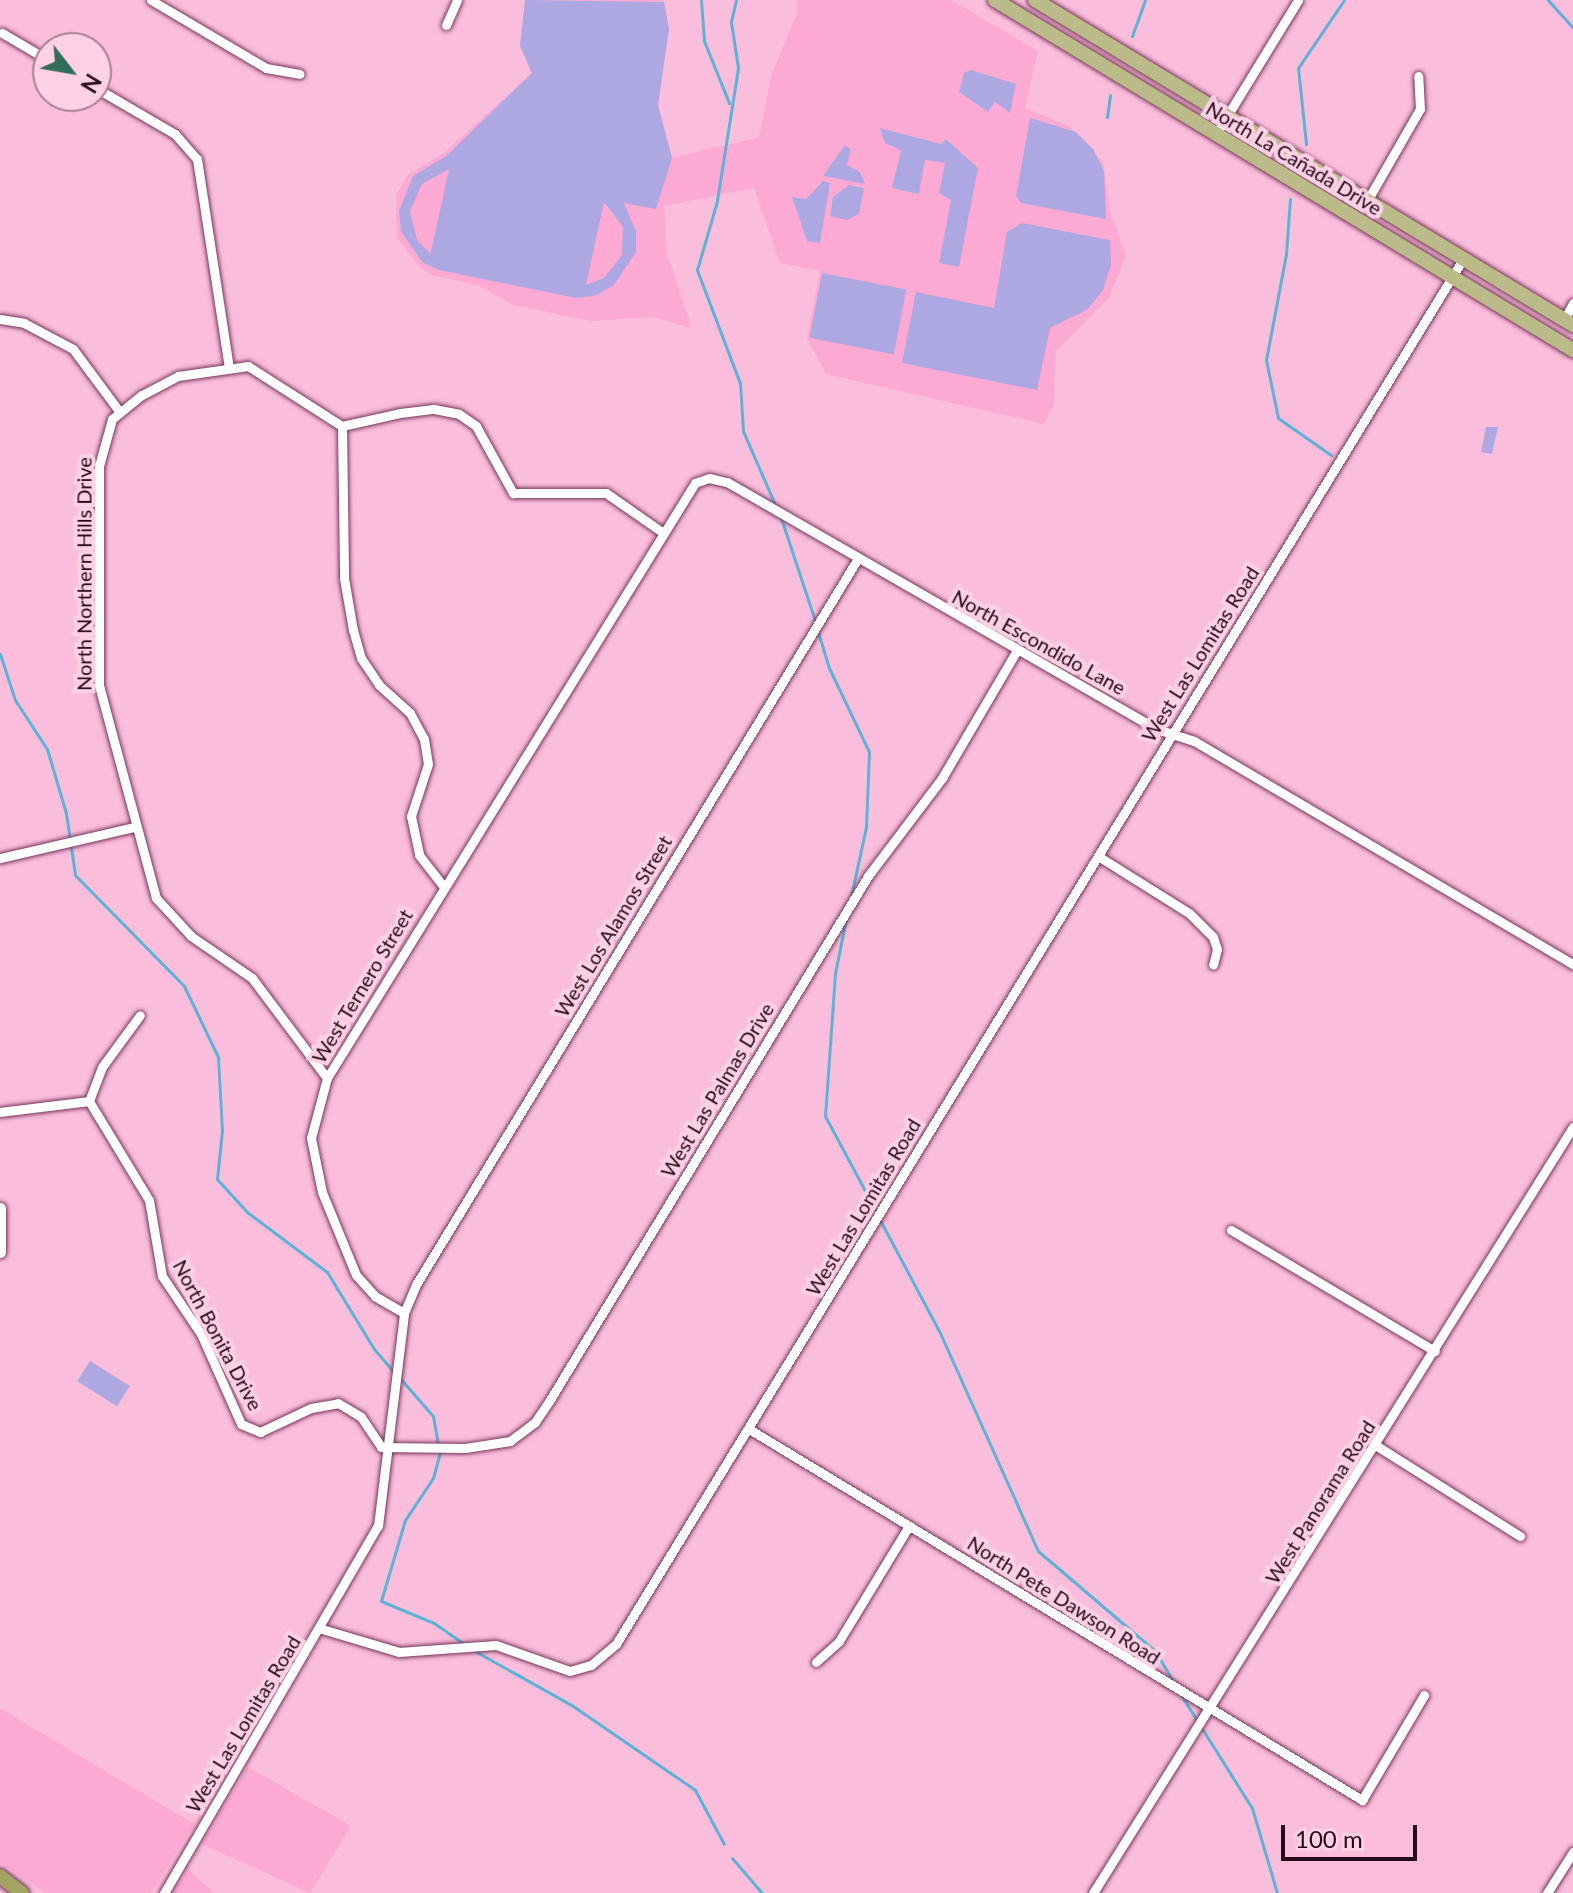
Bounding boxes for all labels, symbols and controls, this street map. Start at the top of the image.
north arrow [32,32,112,112]
text: N [75,69,107,98]
street label: North La Cañada Drive [1202,96,1386,220]
street label: North Northern Hills Drive [72,457,96,691]
street label: West Las Lomitas Road [1136,562,1264,746]
street label: North Escondido Lane [948,584,1130,700]
street label: West Los Alamos Street [549,831,677,1021]
street label: West Ternero Street [306,904,418,1068]
street label: West Las Palmas Drive [655,998,779,1182]
street label: West Las Lomitas Road [801,1114,925,1300]
street label: North Bonita Drive [168,1256,268,1414]
street label: West Panorama Road [1260,1416,1380,1588]
street label: North Pete Dawson Road [963,1531,1165,1669]
street label: West Las Lomitas Road [181,1631,305,1817]
scale bar [1285,1809,1421,1859]
text: 100 m [1295,1824,1363,1853]

